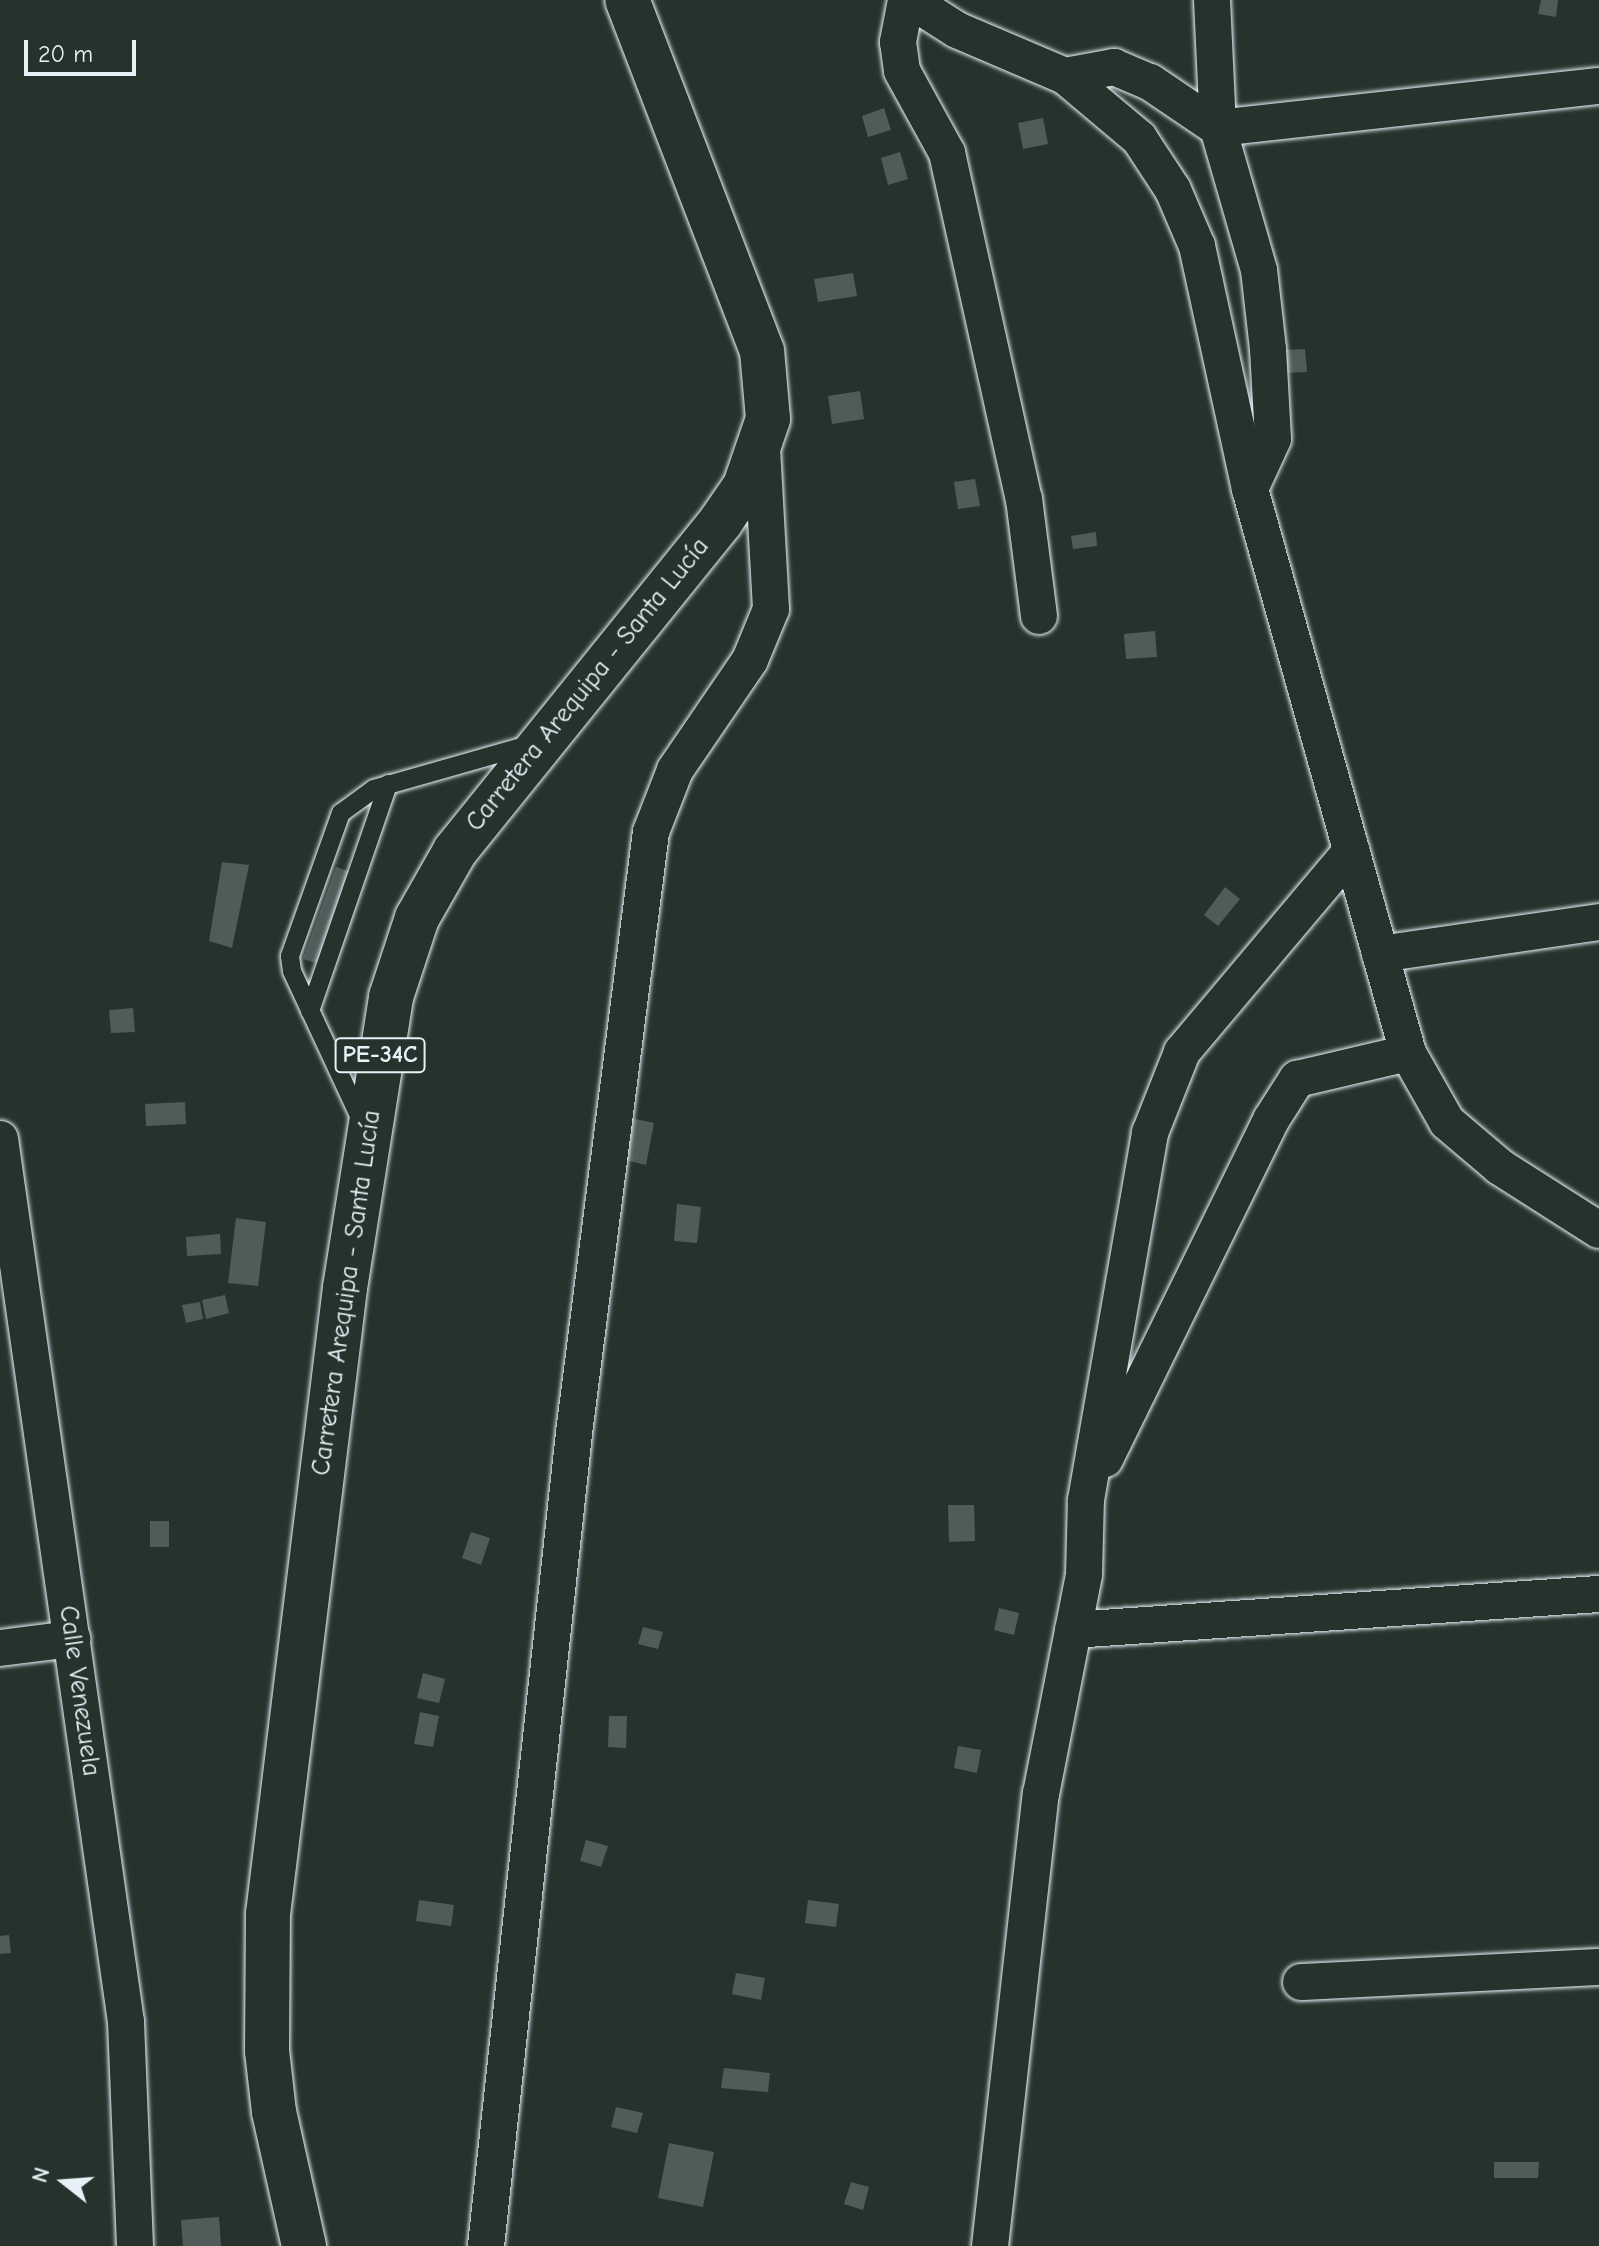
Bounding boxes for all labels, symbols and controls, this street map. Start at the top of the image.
scale bar [28,24,140,74]
text: 20 m [38,40,93,68]
street label: Carretera Arequipa - Santa Lucía [460,532,716,838]
road number: PE-34C [334,1035,426,1075]
street label: Carretera Arequipa - Santa Lucía [306,1108,388,1478]
street label: Calle Venezuela [52,1604,106,1778]
north arrow [24,2142,104,2222]
text: N [27,2164,56,2186]

